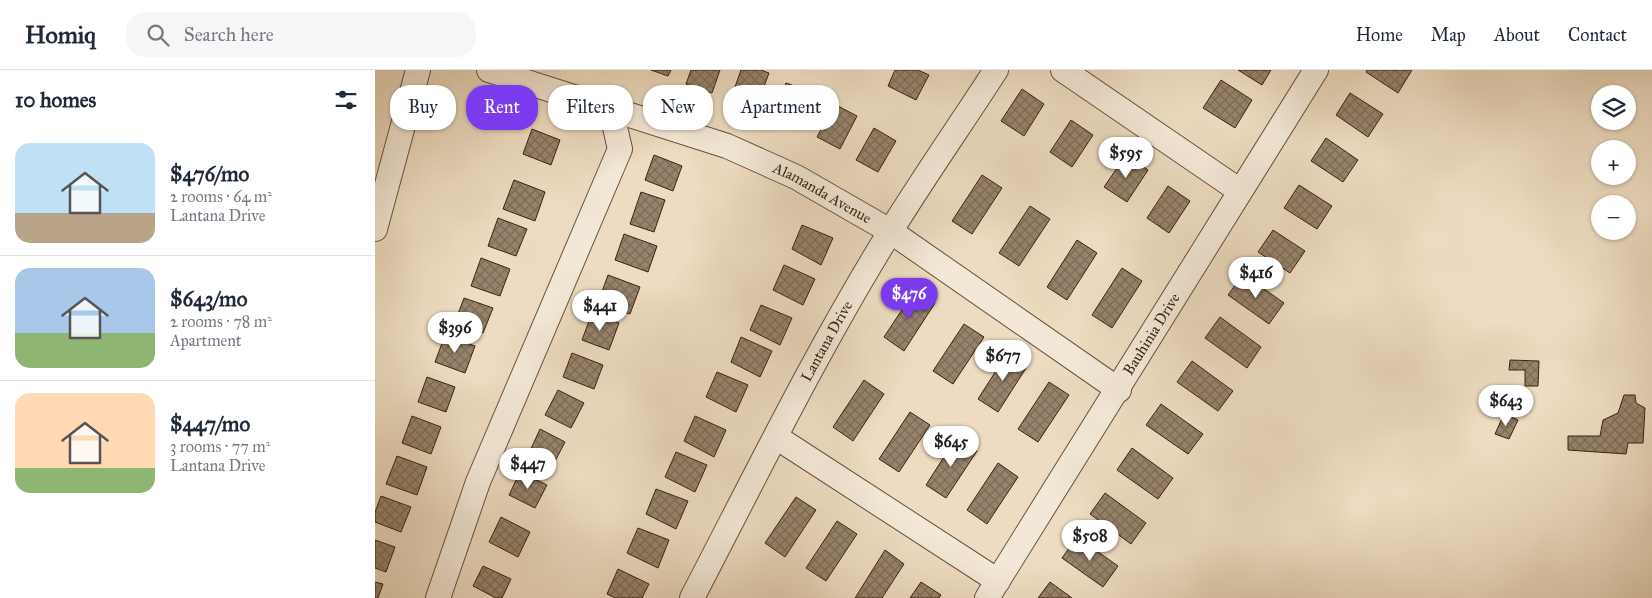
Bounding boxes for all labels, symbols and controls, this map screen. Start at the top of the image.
search box [126,12,476,57]
text: Homiq [25,20,96,50]
icon: search [144,21,172,49]
text: Search here [184,23,274,46]
text: Home [1356,24,1403,46]
text: Map [1431,24,1466,46]
text: About [1494,24,1540,46]
text: Contact [1568,24,1627,46]
chip: Buy [390,85,456,130]
chip: Rent [466,85,538,130]
chip: Filters [548,85,633,130]
chip: New [643,85,713,130]
chip: Apartment [723,85,839,130]
map controls [1591,85,1636,240]
button: layers [1591,85,1636,130]
icon: filters [332,86,360,114]
text: 10 homes [15,87,96,113]
pin: $595 [1096,136,1156,179]
button: + [1591,140,1636,185]
text: $595 [1109,143,1143,162]
street label: Alamanda Avenue [769,158,875,227]
text: $476/mo [170,161,249,187]
icon: home [55,163,115,223]
text: 2 rooms · 64 m² [170,187,272,206]
button: − [1591,195,1636,240]
text: Lantana Drive [170,206,265,225]
pin: $416 [1226,256,1286,299]
text: $416 [1240,263,1273,282]
pin: $476 [879,278,939,320]
text: $476 [892,284,926,303]
text: $643/mo [170,286,247,312]
icon: home [55,288,115,348]
pin: $441 [570,290,630,332]
street label: Bauhinia Drive [1119,290,1184,378]
text: $441 [583,296,617,315]
street label: Lantana Drive [797,298,856,385]
text: 2 rooms · 78 m² [170,312,272,331]
pin: $396 [425,312,485,354]
text: $396 [439,318,471,337]
text: Apartment [170,331,242,350]
pin: $677 [973,340,1033,382]
text: $677 [986,346,1020,365]
pin: $643 [1476,384,1536,427]
text: $643 [1489,391,1523,410]
text: $447/mo [170,411,250,437]
icon: home [55,413,115,473]
pin: $645 [921,426,981,468]
text: $645 [934,432,968,451]
text: 3 rooms · 77 m² [170,437,270,456]
pin: $447 [498,448,558,490]
text: $447 [510,454,546,473]
text: Lantana Drive [170,456,265,475]
pin: $508 [1060,520,1120,562]
text: $508 [1073,526,1107,545]

